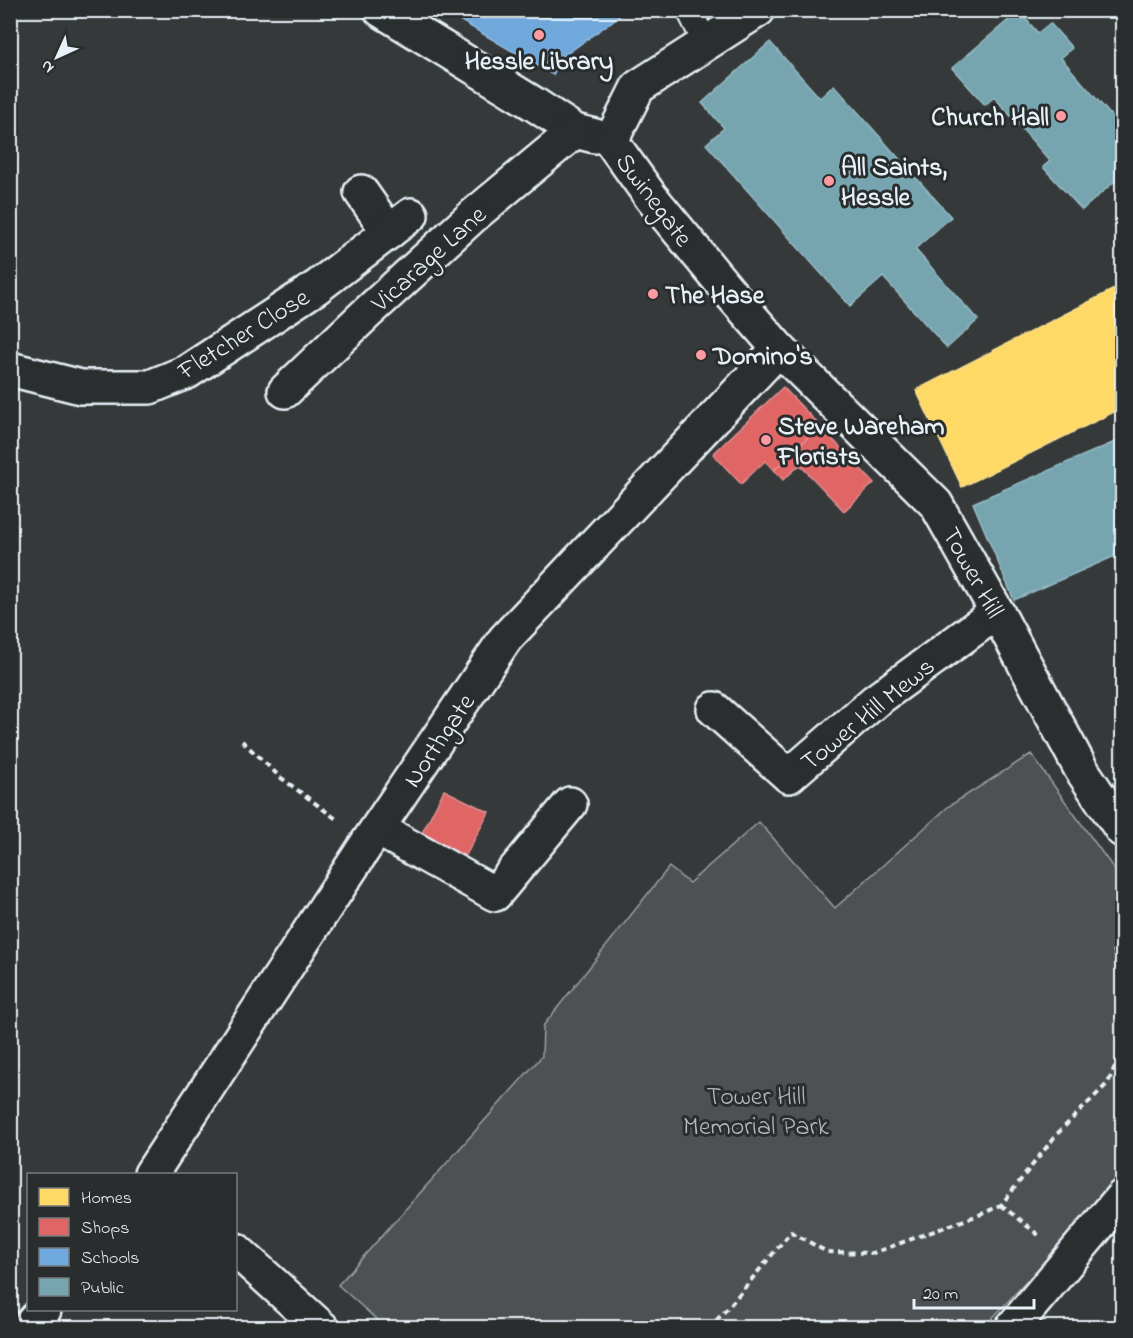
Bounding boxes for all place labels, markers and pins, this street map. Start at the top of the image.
marker: Hessle Library [532,28,546,42]
place label: Hessle Library [465,44,613,82]
place label: Church Hall [931,100,1049,138]
marker: Church Hall [1054,109,1068,123]
place label: All Saints, Hessle [841,150,947,218]
marker: All Saints, Hessle [822,174,836,188]
place label: The Hase [665,278,766,316]
marker: The Hase [646,287,660,301]
place label: Domino's [712,339,813,377]
marker: Domino's [694,348,708,362]
place label: Steve Wareham Florists [776,409,945,477]
marker: Steve Wareham Florists [759,433,773,447]

